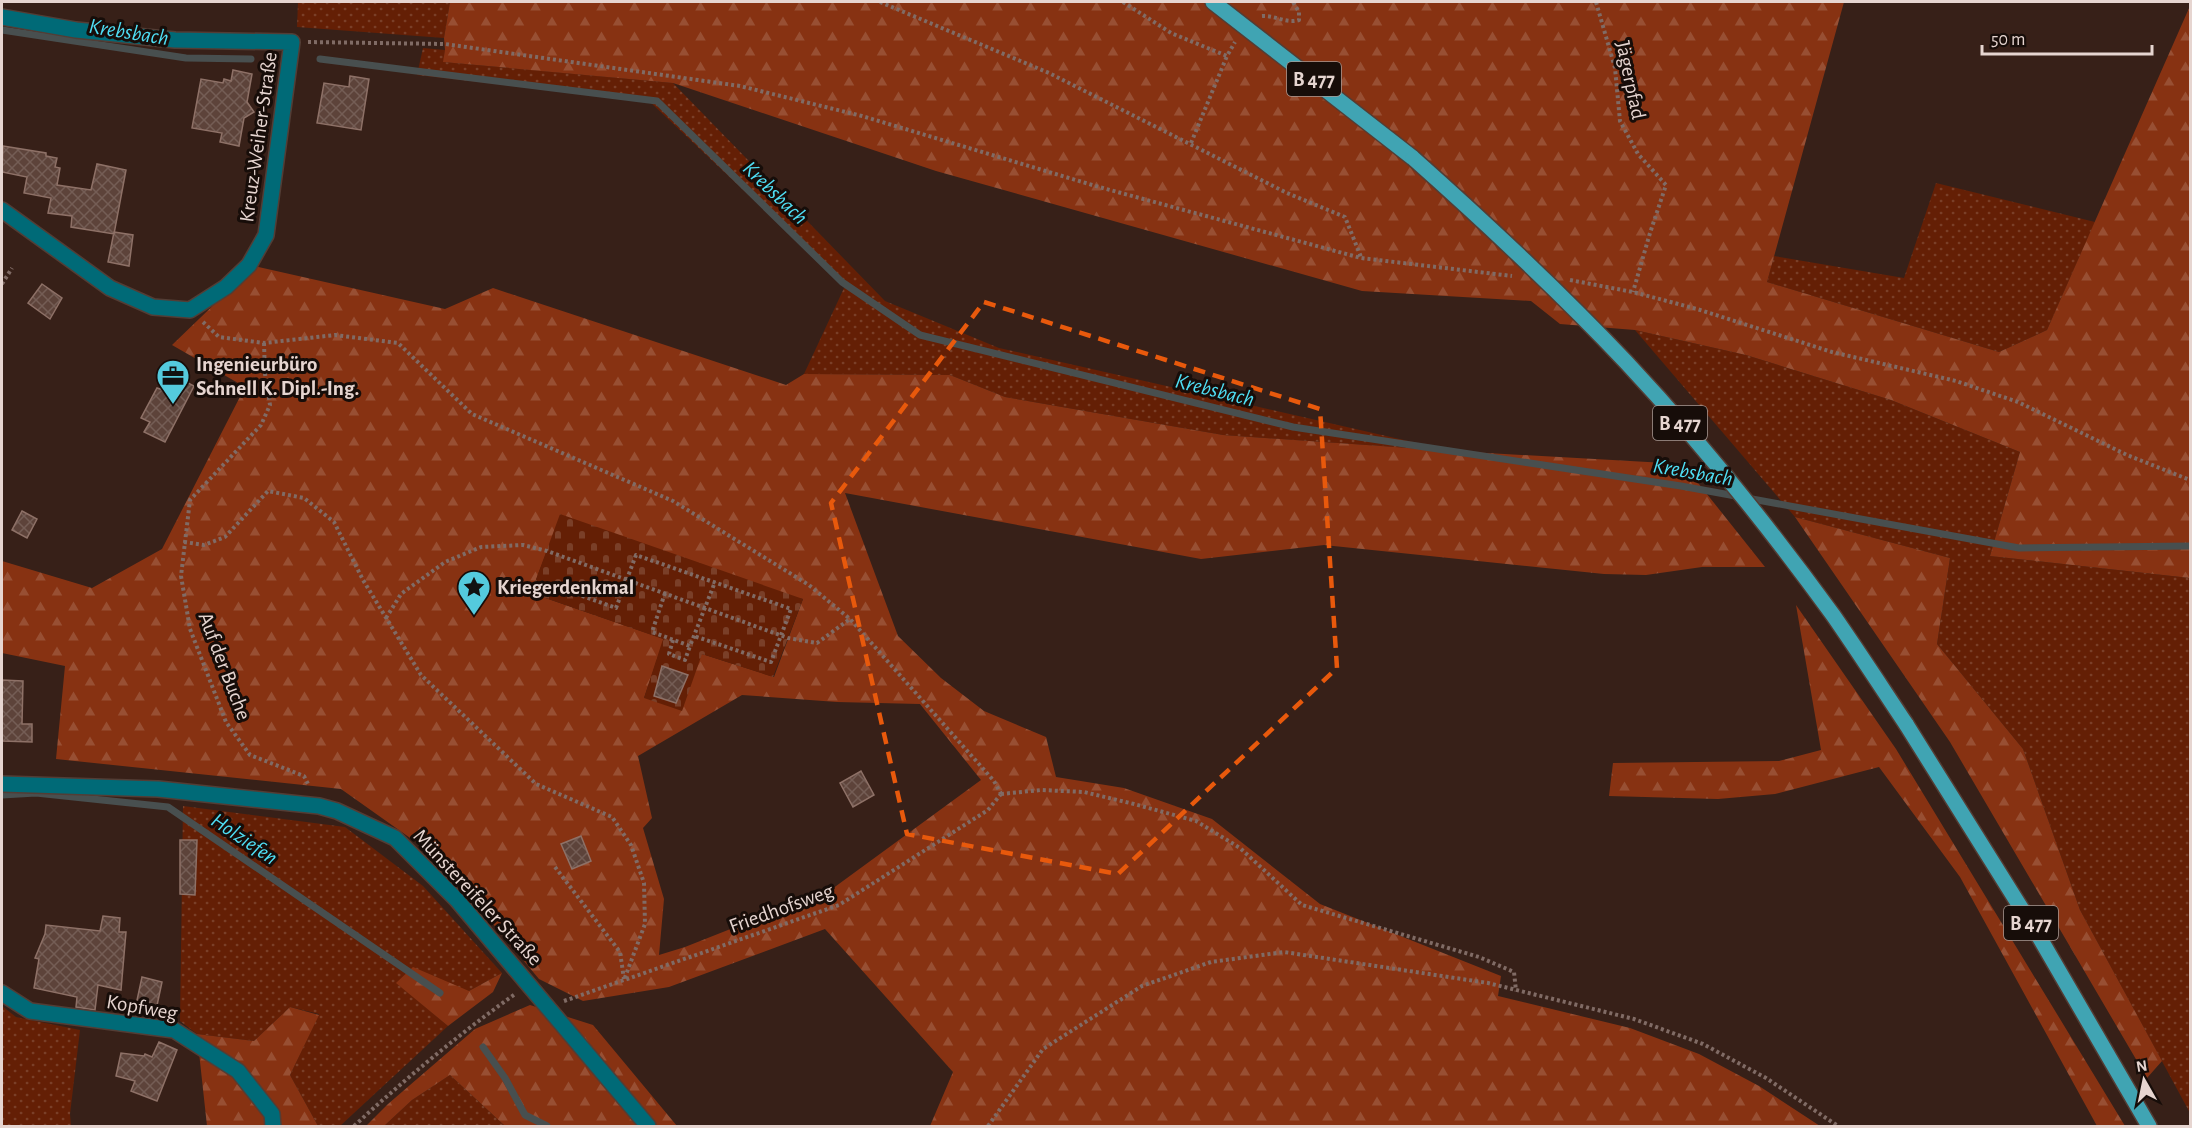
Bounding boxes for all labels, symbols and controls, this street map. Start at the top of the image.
water label: Krebsbach [87,15,170,49]
scale bar [1982,18,2152,56]
text: 50 m [1991,31,2025,49]
street label: Jägerpfad [1612,39,1649,121]
street label: Kreuz-Weiher-Straße [236,51,281,224]
road number: B 477 [1287,62,1341,96]
water label: Krebsbach [739,157,812,229]
place label: Ingenieurbüro Schnell K. Dipl.-Ing. [196,354,359,399]
office icon: Ingenieurbüro Schnell K. Dipl.-Ing. [155,358,191,405]
water label: Krebsbach [1173,370,1257,410]
road number: B 477 [1653,406,1707,440]
water label: Krebsbach [1651,454,1734,490]
place icon: Kriegerdenkmal [456,569,492,616]
place label: Kriegerdenkmal [497,577,634,598]
street label: Auf der Buche [194,609,255,723]
water label: Holziefen [207,809,282,869]
street label: Münstereifeler Straße [409,825,546,970]
street label: Friedhofsweg [726,880,837,937]
road number: B 477 [2004,906,2058,940]
street label: Kopfweg [105,991,180,1024]
north arrow [2114,1050,2174,1110]
text: N [2135,1057,2149,1075]

